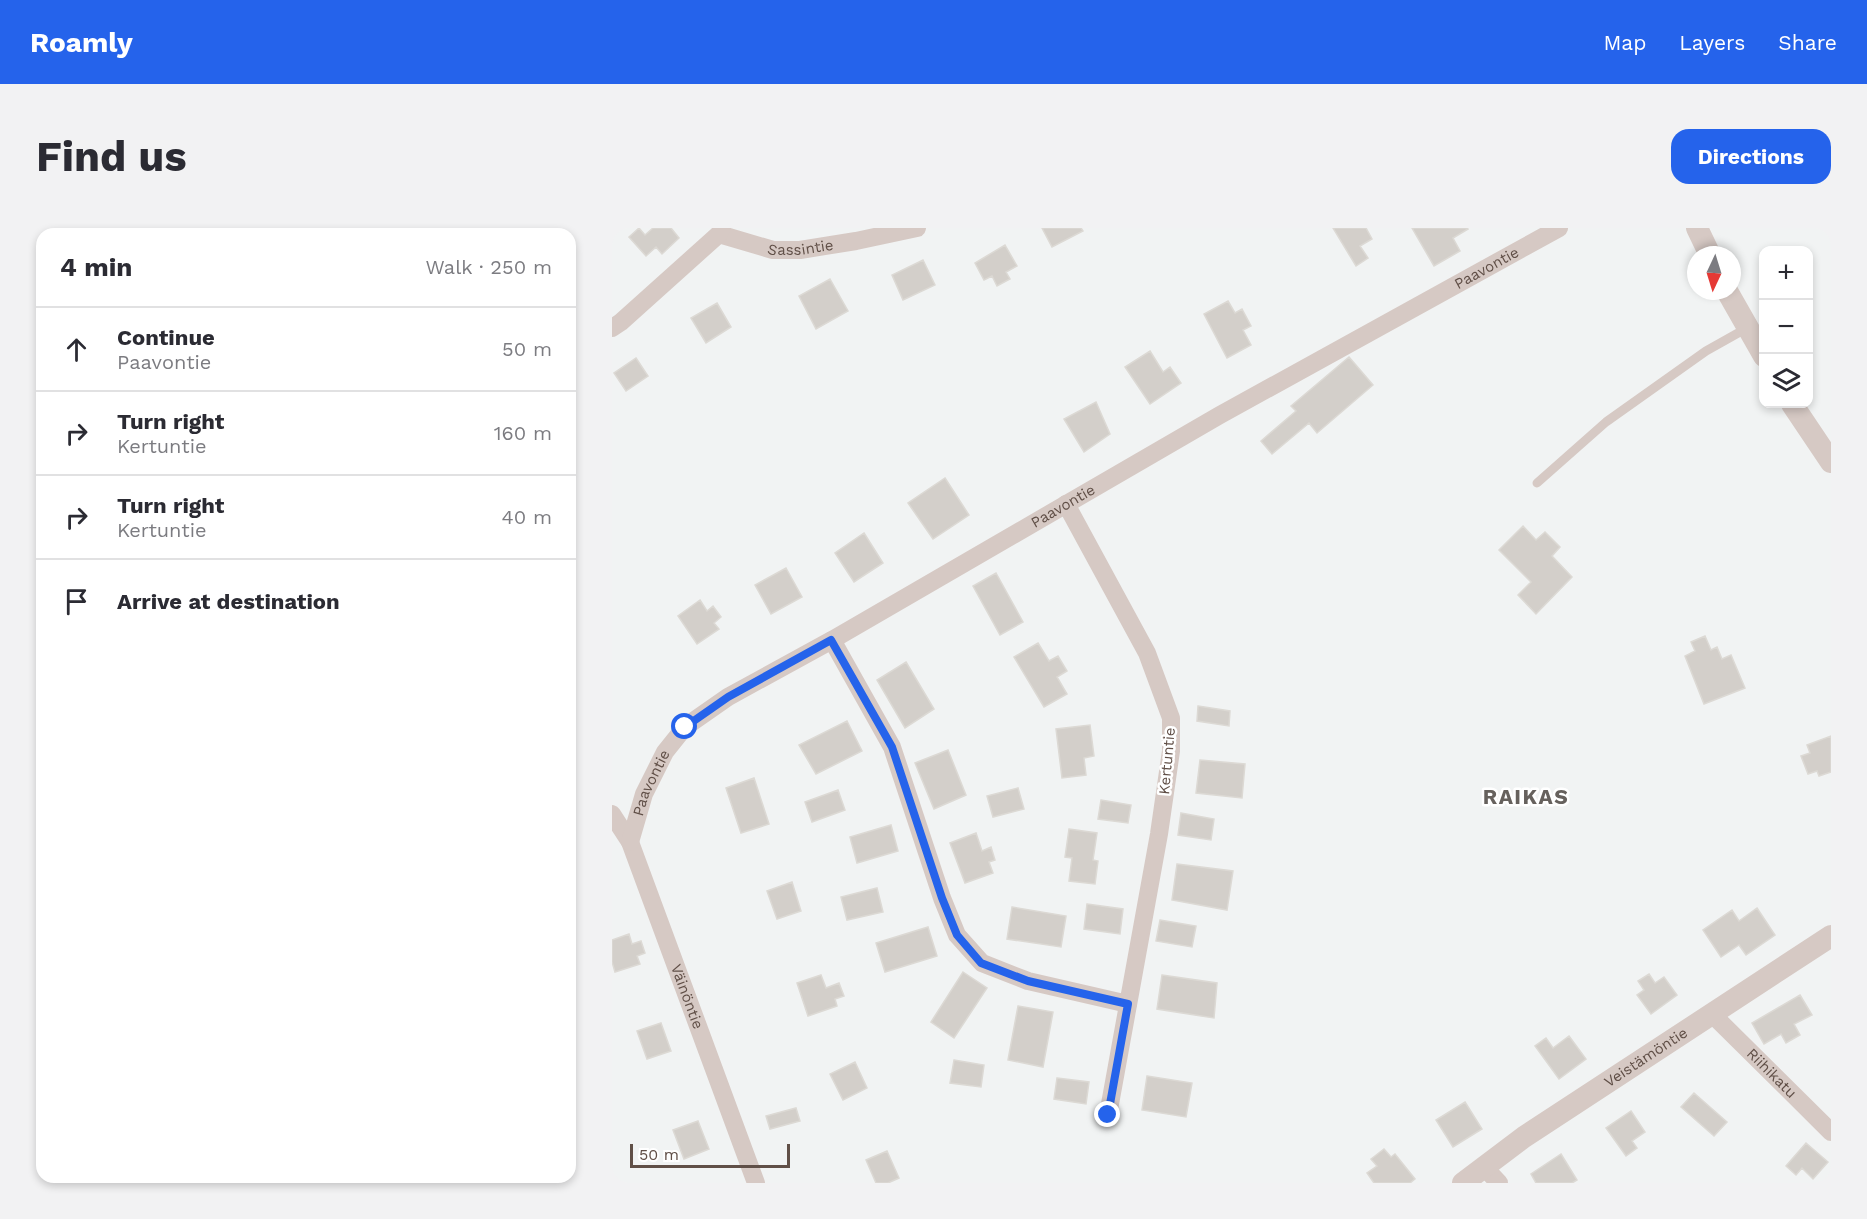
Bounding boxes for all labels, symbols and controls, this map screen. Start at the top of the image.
text: Roamly [30,26,133,59]
text: Map [1603,30,1646,55]
text: Layers [1679,30,1745,55]
text: Share [1778,30,1837,55]
button: Directions [1671,129,1831,184]
text: Find us [36,132,187,181]
street label: Sassintie [765,236,835,260]
street label: Paavontie [1451,243,1522,293]
north arrow [1687,246,1741,300]
map controls [1759,246,1813,408]
button: + [1759,246,1813,300]
text: 4 min [60,252,132,282]
text: Walk · 250 m [425,255,552,279]
button: − [1759,300,1813,354]
text: Continue [117,325,215,350]
icon: ahead [60,333,93,366]
text: 50 m [502,337,552,361]
text: Paavontie [117,350,211,374]
button: layers [1759,354,1813,408]
text: Turn right [117,409,224,434]
icon: right [60,417,93,450]
text: 160 m [494,421,552,445]
text: Kertuntie [117,434,207,458]
street label: Paavontie [1028,480,1098,532]
text: Turn right [117,493,224,518]
icon: right [60,501,93,534]
text: 40 m [501,505,552,529]
text: Kertuntie [117,518,207,542]
icon: arrive [60,585,93,618]
text: Arrive at destination [117,589,340,614]
route start [671,713,697,739]
street label: Kertuntie [1155,727,1179,795]
street label: Paavontie [629,747,674,818]
district label: RAIKAS [1483,784,1569,809]
street label: Väinöntie [667,962,707,1031]
street label: Veistämöntie [1601,1023,1691,1091]
street label: Riihikatu [1743,1044,1800,1102]
route end [1094,1101,1120,1127]
scale bar [630,1141,790,1168]
text: 50 m [639,1145,679,1164]

